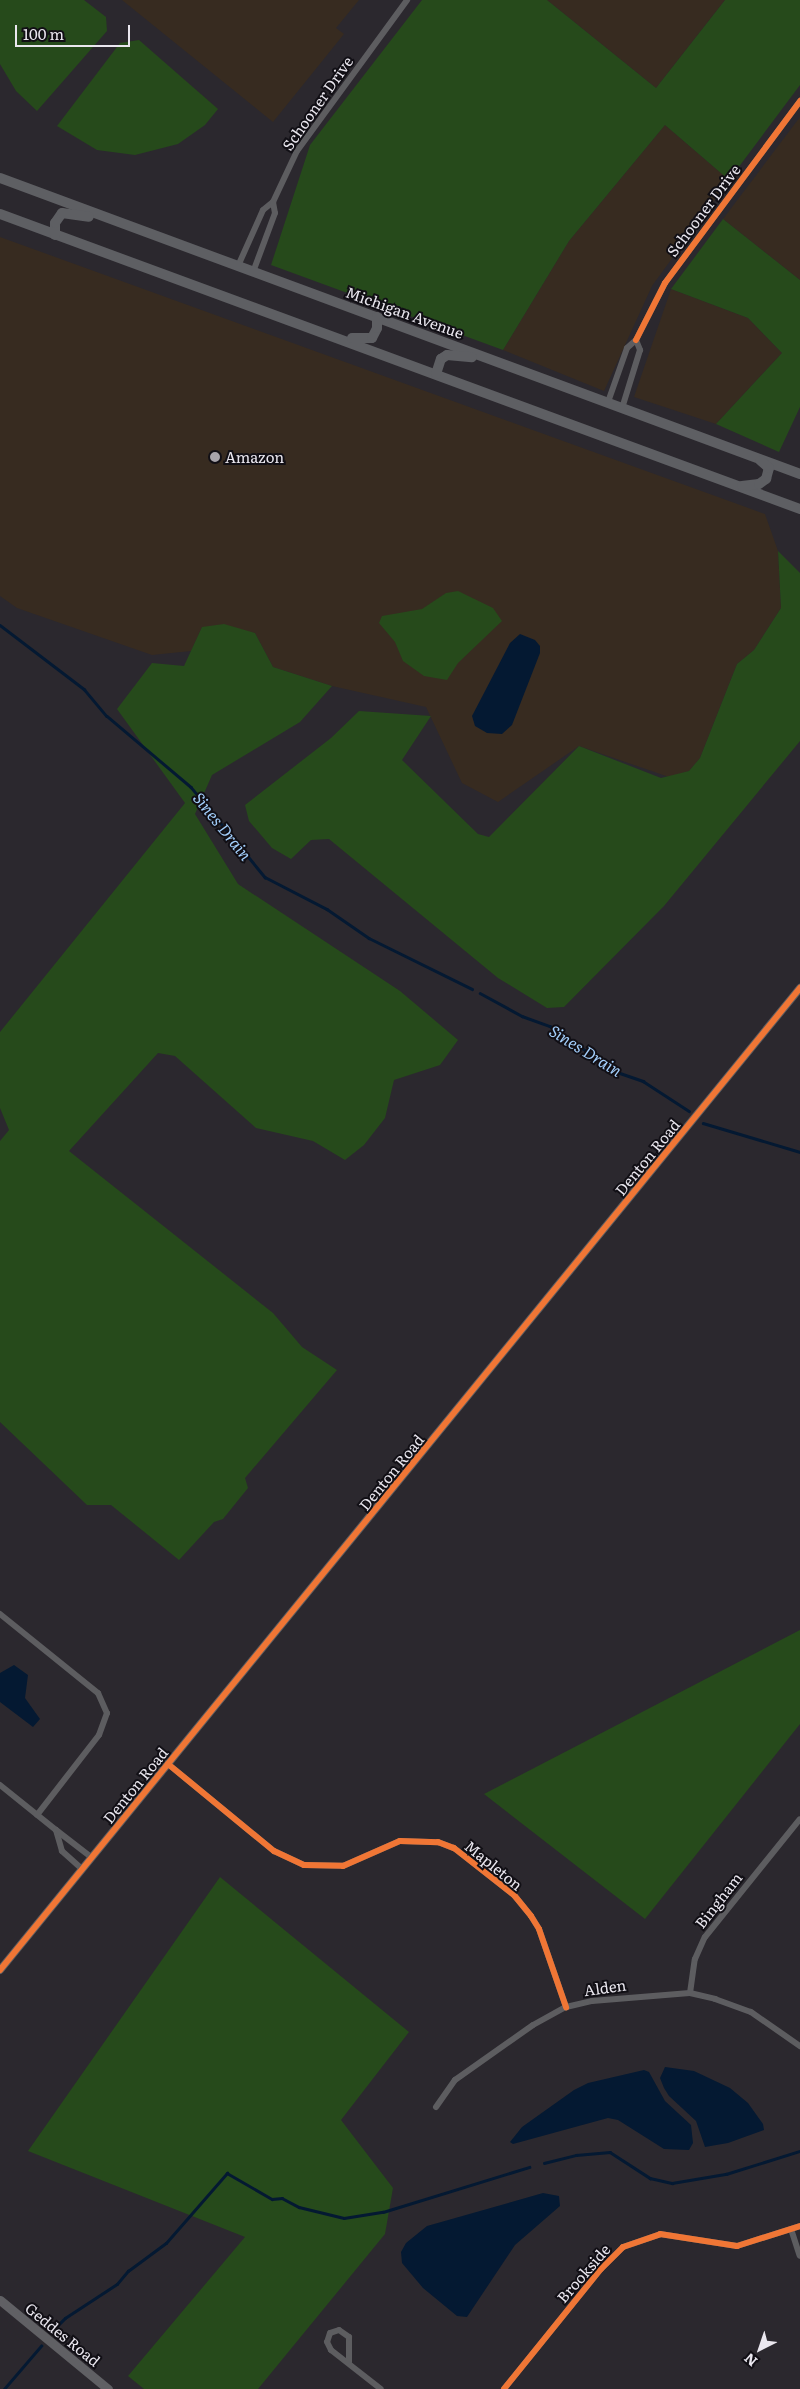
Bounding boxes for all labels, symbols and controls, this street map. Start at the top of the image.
scale bar [18,15,132,47]
text: 100 m [23,22,64,45]
street label: Schooner Drive [278,53,356,153]
street label: Schooner Drive [663,160,743,260]
street label: Michigan Avenue [344,282,466,342]
place label: Amazon [225,448,284,466]
marker: Amazon [209,451,221,463]
water label: Sines Drain [190,788,256,864]
water label: Sines Drain [546,1020,626,1080]
street label: Denton Road [611,1115,683,1199]
street label: Denton Road [355,1430,427,1514]
street label: Denton Road [99,1743,171,1827]
street label: Mapleton [462,1836,526,1894]
street label: Bingham [691,1869,745,1931]
street label: Alden [583,1975,627,1999]
street label: Brookside [553,2240,613,2306]
street label: Geddes Road [22,2298,104,2370]
north arrow [735,2324,785,2374]
text: N [739,2349,761,2372]

